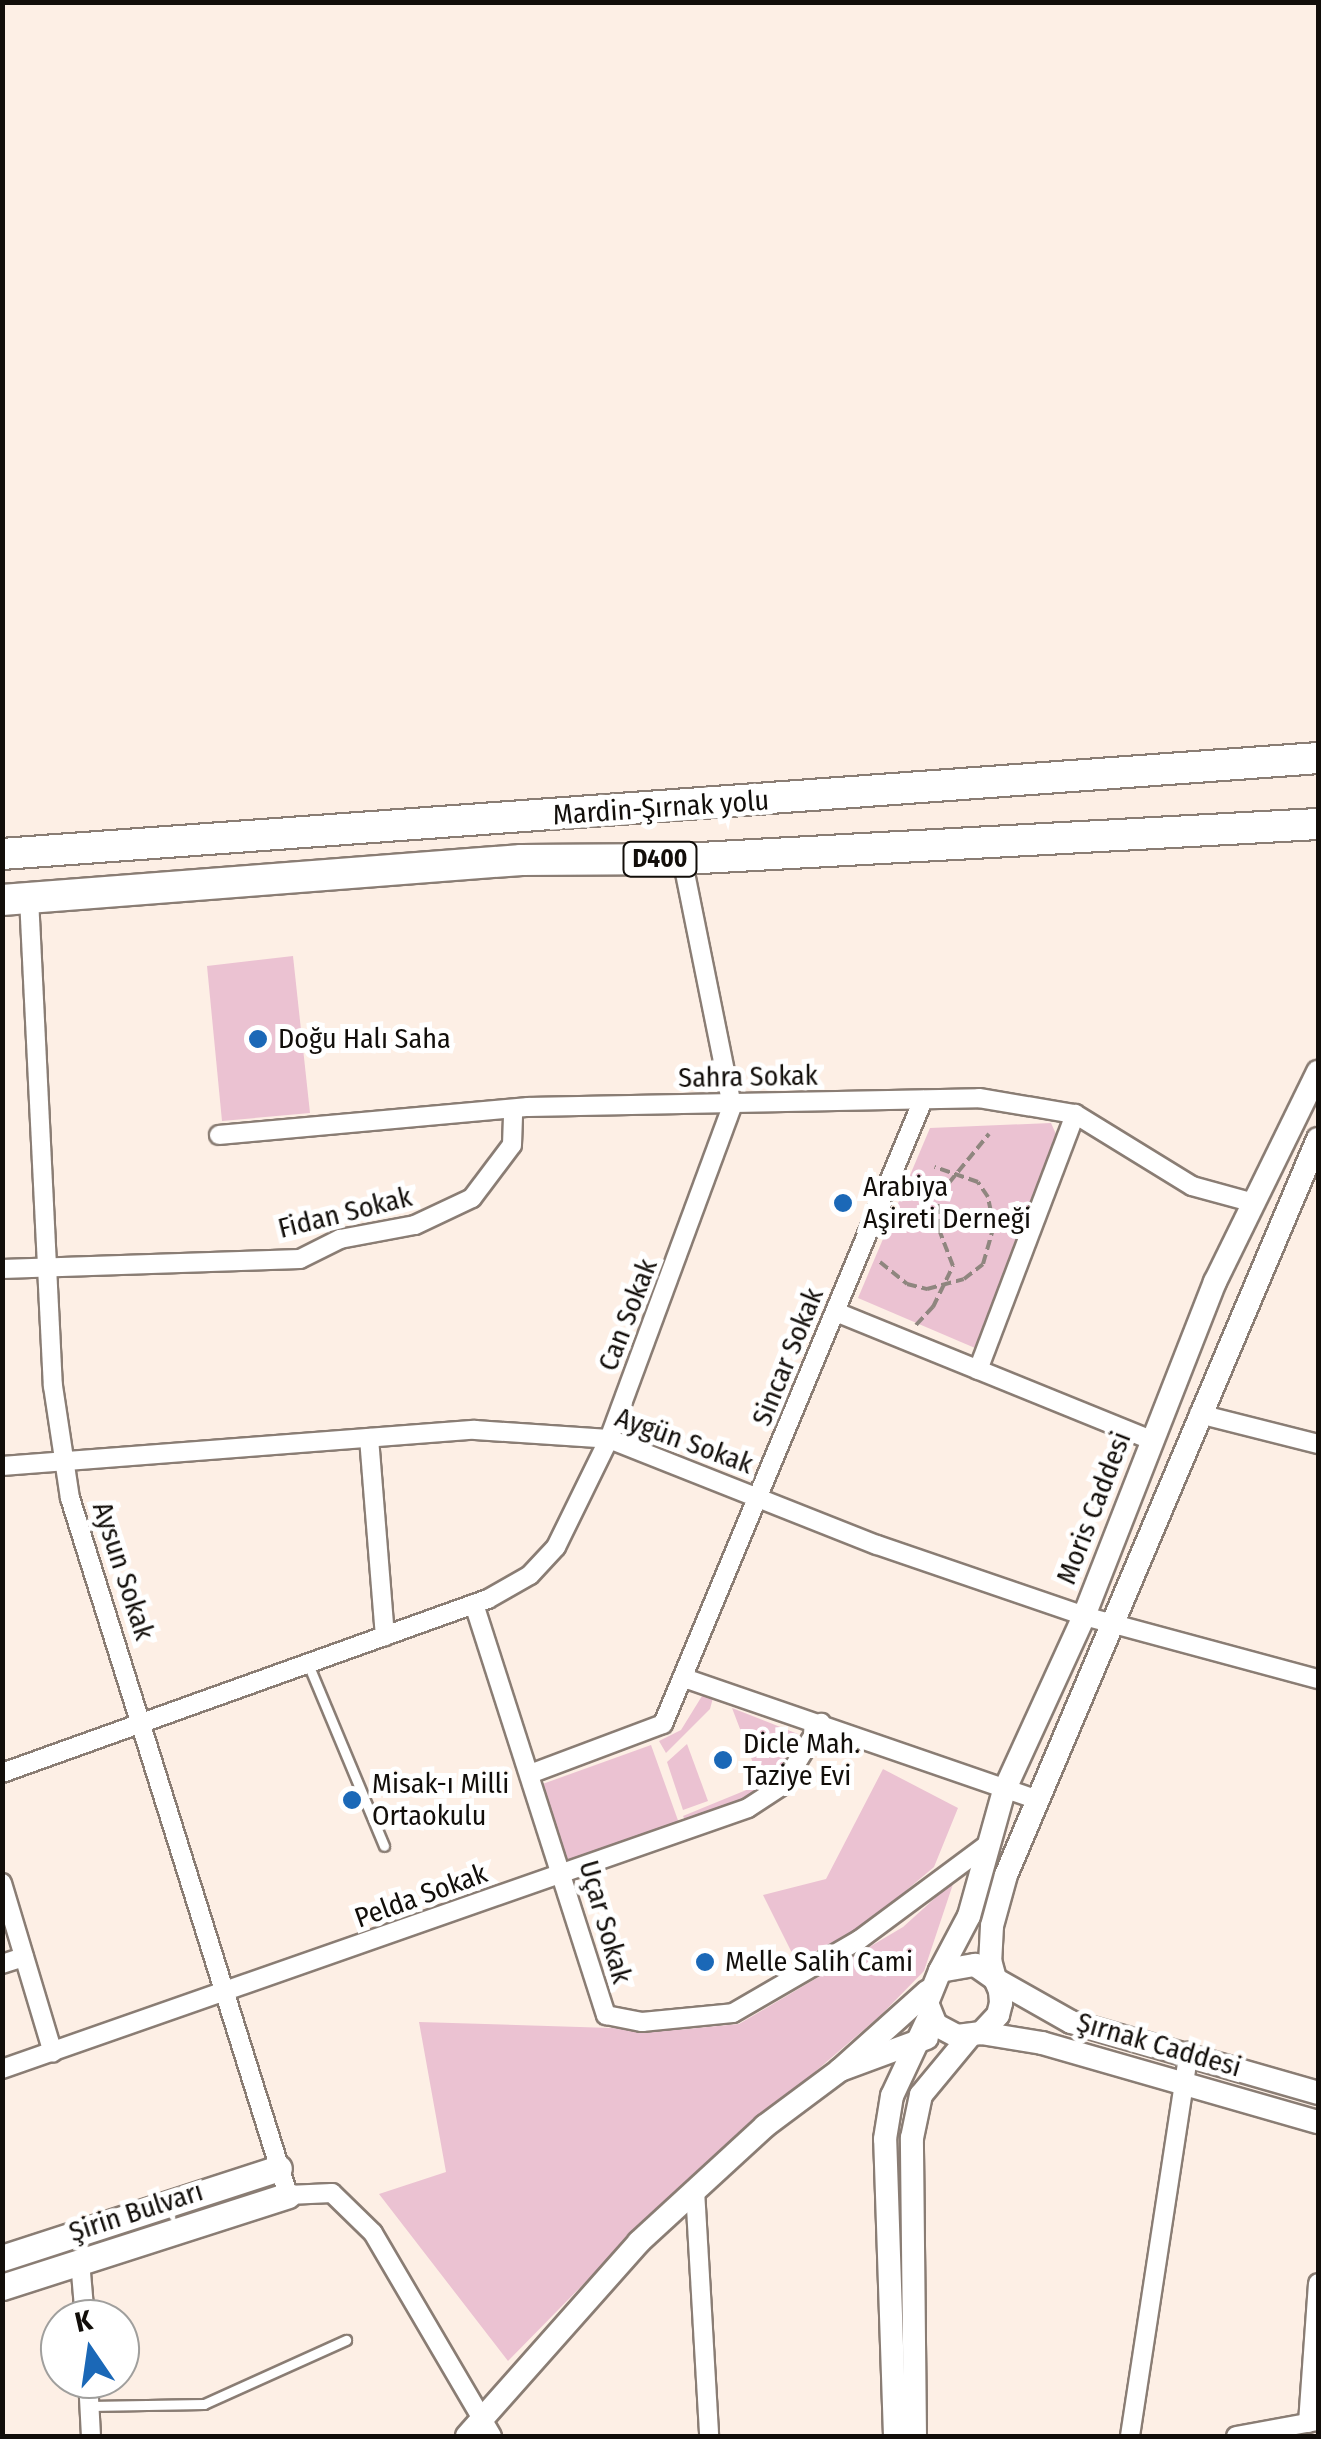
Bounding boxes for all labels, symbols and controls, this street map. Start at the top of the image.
street label: Mardin-Şırnak yolu [552,784,770,832]
road number: D400 [620,839,700,879]
place label: Doğu Halı Saha [278,1022,451,1056]
marker: Doğu Halı Saha [247,1028,269,1050]
street label: Sahra Sokak [678,1059,818,1095]
place label: Arabiya Aşireti Derneği [863,1170,1031,1236]
street label: Fidan Sokak [275,1180,415,1246]
marker: Arabiya Aşireti Derneği [832,1192,854,1214]
street label: Can Sokak [591,1254,665,1376]
street label: Sincar Sokak [745,1283,831,1431]
street label: Aygün Sokak [611,1401,757,1481]
street label: Moris Caddesi [1050,1427,1138,1589]
street label: Aysun Sokak [85,1498,161,1644]
place label: Dicle Mah. Taziye Evi [743,1727,860,1793]
marker: Dicle Mah. Taziye Evi [712,1749,734,1771]
place label: Misak-ı Milli Ortaokulu [372,1767,509,1833]
marker: Misak-ı Milli Ortaokulu [341,1789,363,1811]
street label: Pelda Sokak [350,1857,492,1935]
street label: Uçar Sokak [571,1857,639,1987]
place label: Melle Salih Cami [725,1945,913,1979]
marker: Melle Salih Cami [694,1951,716,1973]
street label: Şırnak Caddesi [1073,2006,1245,2084]
street label: Şirin Bulvarı [65,2175,207,2249]
north arrow [40,2299,140,2399]
text: K [72,2303,95,2339]

